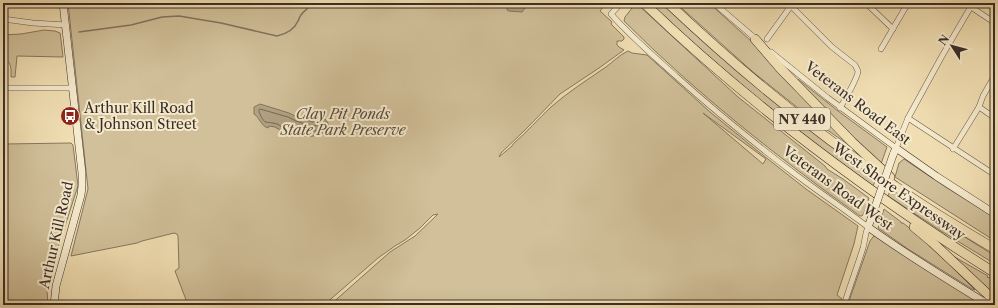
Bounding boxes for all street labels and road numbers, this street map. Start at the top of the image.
street label: Veterans Road East [801,57,914,149]
road number: NY 440 [774,108,830,130]
street label: West Shore Expressway [828,138,969,244]
street label: Veterans Road West [778,141,897,234]
street label: Arthur Kill Road [35,179,77,291]

